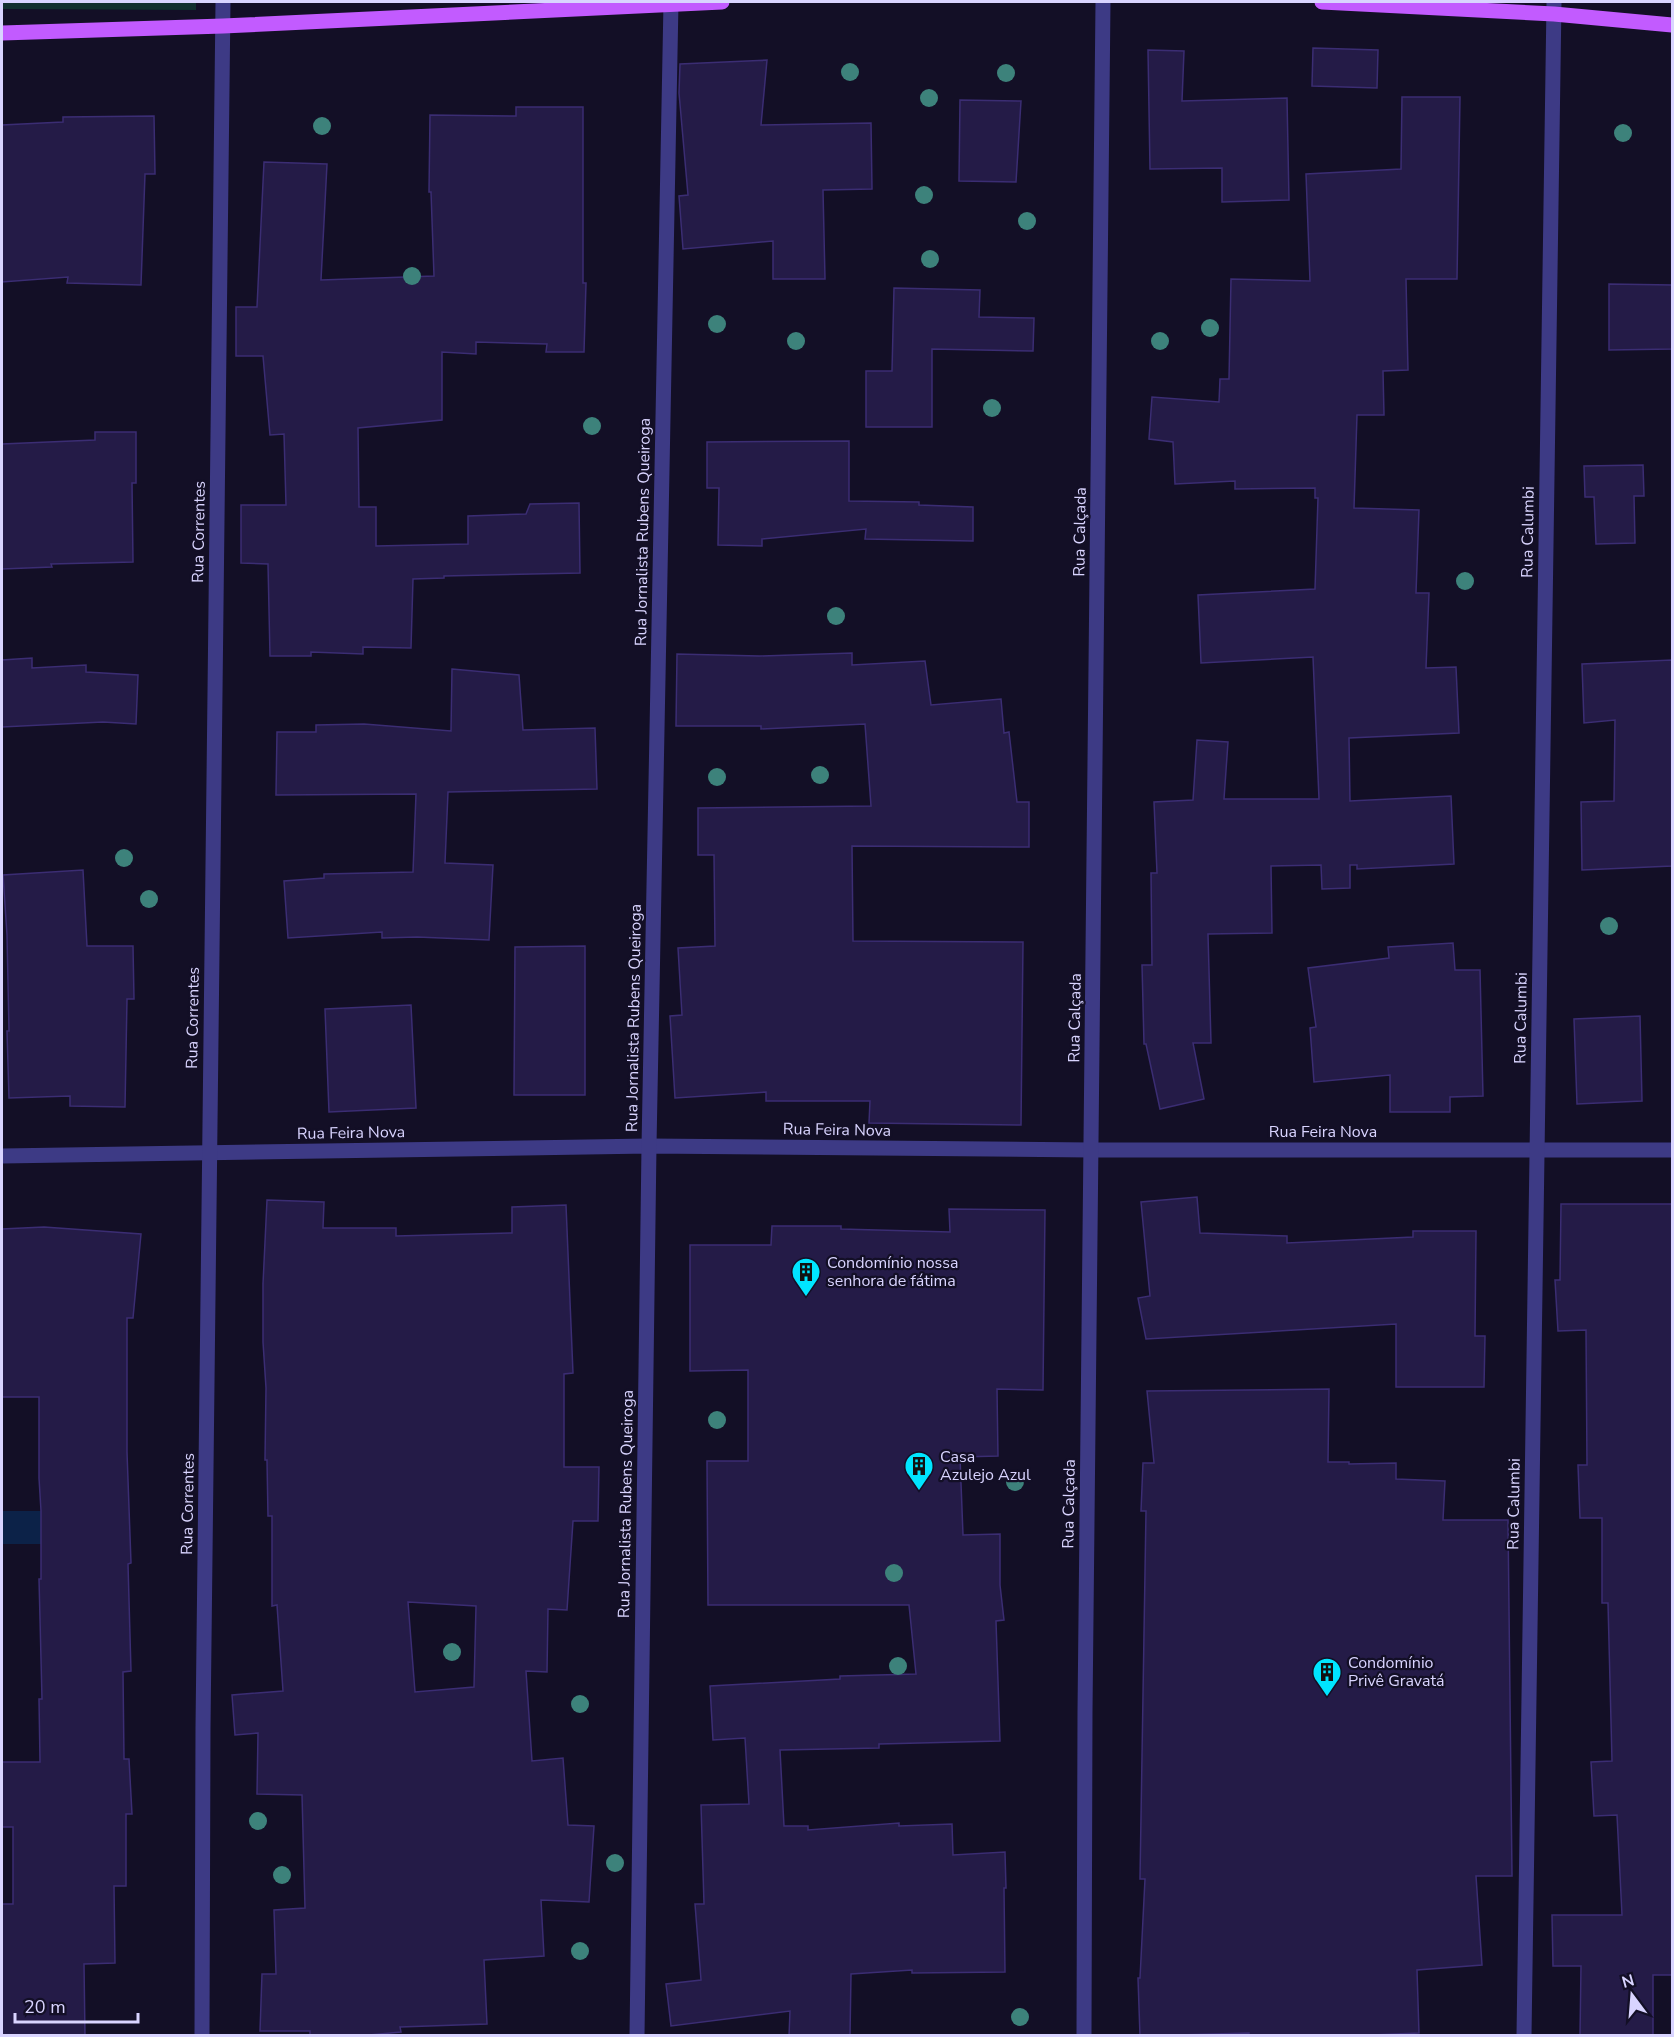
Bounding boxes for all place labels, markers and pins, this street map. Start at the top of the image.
place label: Condomínio nossa senhora de fátima [827,1252,959,1292]
building icon: Condomínio nossa senhora de fátima [790,1256,822,1298]
place label: Casa Azulejo Azul [940,1446,1031,1486]
building icon: Casa Azulejo Azul [903,1450,935,1492]
place label: Condomínio Privê Gravatá [1348,1652,1444,1692]
building icon: Condomínio Privê Gravatá [1311,1656,1343,1698]

